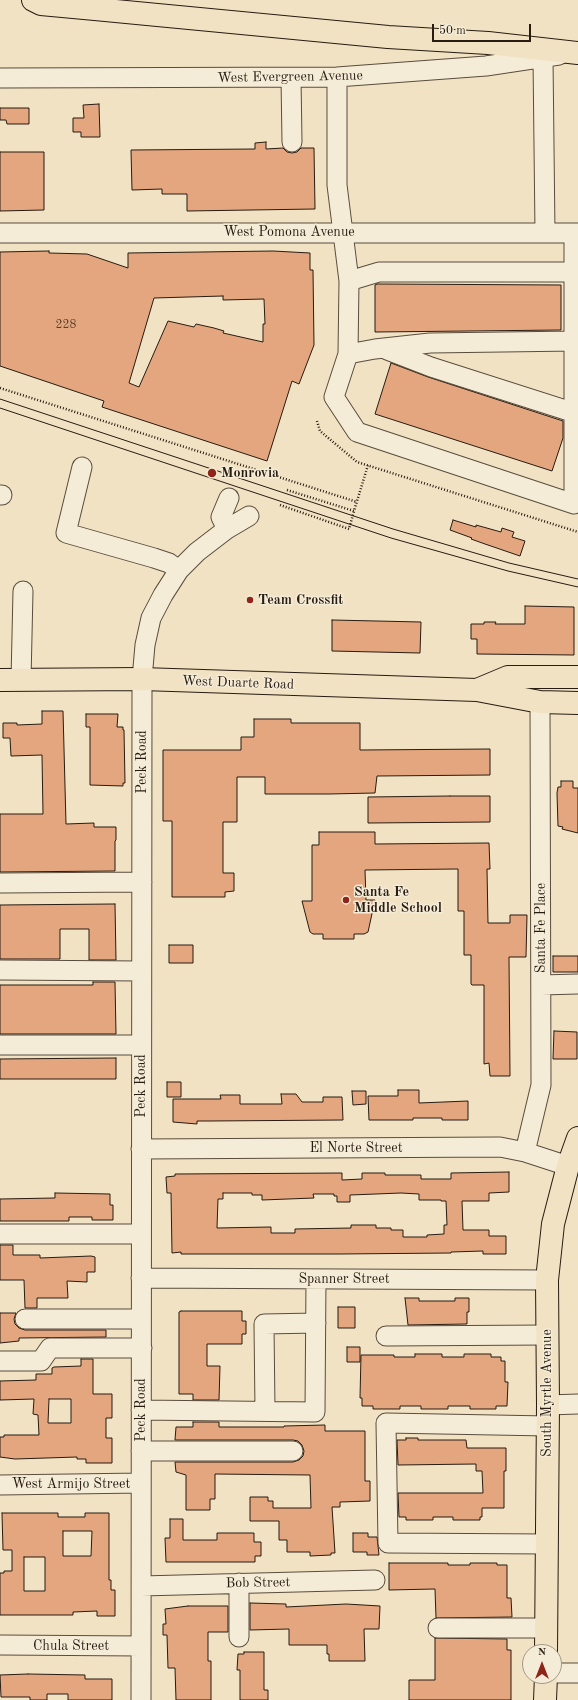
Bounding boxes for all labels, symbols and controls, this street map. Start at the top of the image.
scale bar [434,16,533,42]
text: 50 m [439,25,466,37]
street label: West Evergreen Avenue [217,67,363,87]
street label: West Pomona Avenue [223,224,355,240]
house number: 228 [56,318,76,332]
place label: Monrovia [221,465,279,481]
marker: Monrovia [206,467,218,479]
place label: Team Crossfit [258,592,343,608]
marker: Team Crossfit [245,595,255,605]
street label: West Duarte Road [182,673,294,693]
street label: Peck Road [134,730,150,794]
street label: Santa Fe Place [533,883,549,973]
place label: Santa Fe Middle School [354,884,442,916]
marker: Santa Fe Middle School [341,895,351,905]
street label: Peck Road [133,1054,149,1118]
street label: El Norte Street [309,1140,403,1156]
street label: Spanner Street [298,1271,390,1287]
street label: South Myrtle Avenue [539,1329,555,1457]
street label: Peck Road [133,1378,149,1442]
street label: West Armijo Street [12,1476,130,1492]
street label: Bob Street [225,1574,291,1592]
street label: Chula Street [33,1638,109,1654]
north arrow [522,1644,562,1684]
text: N [538,1647,546,1658]

